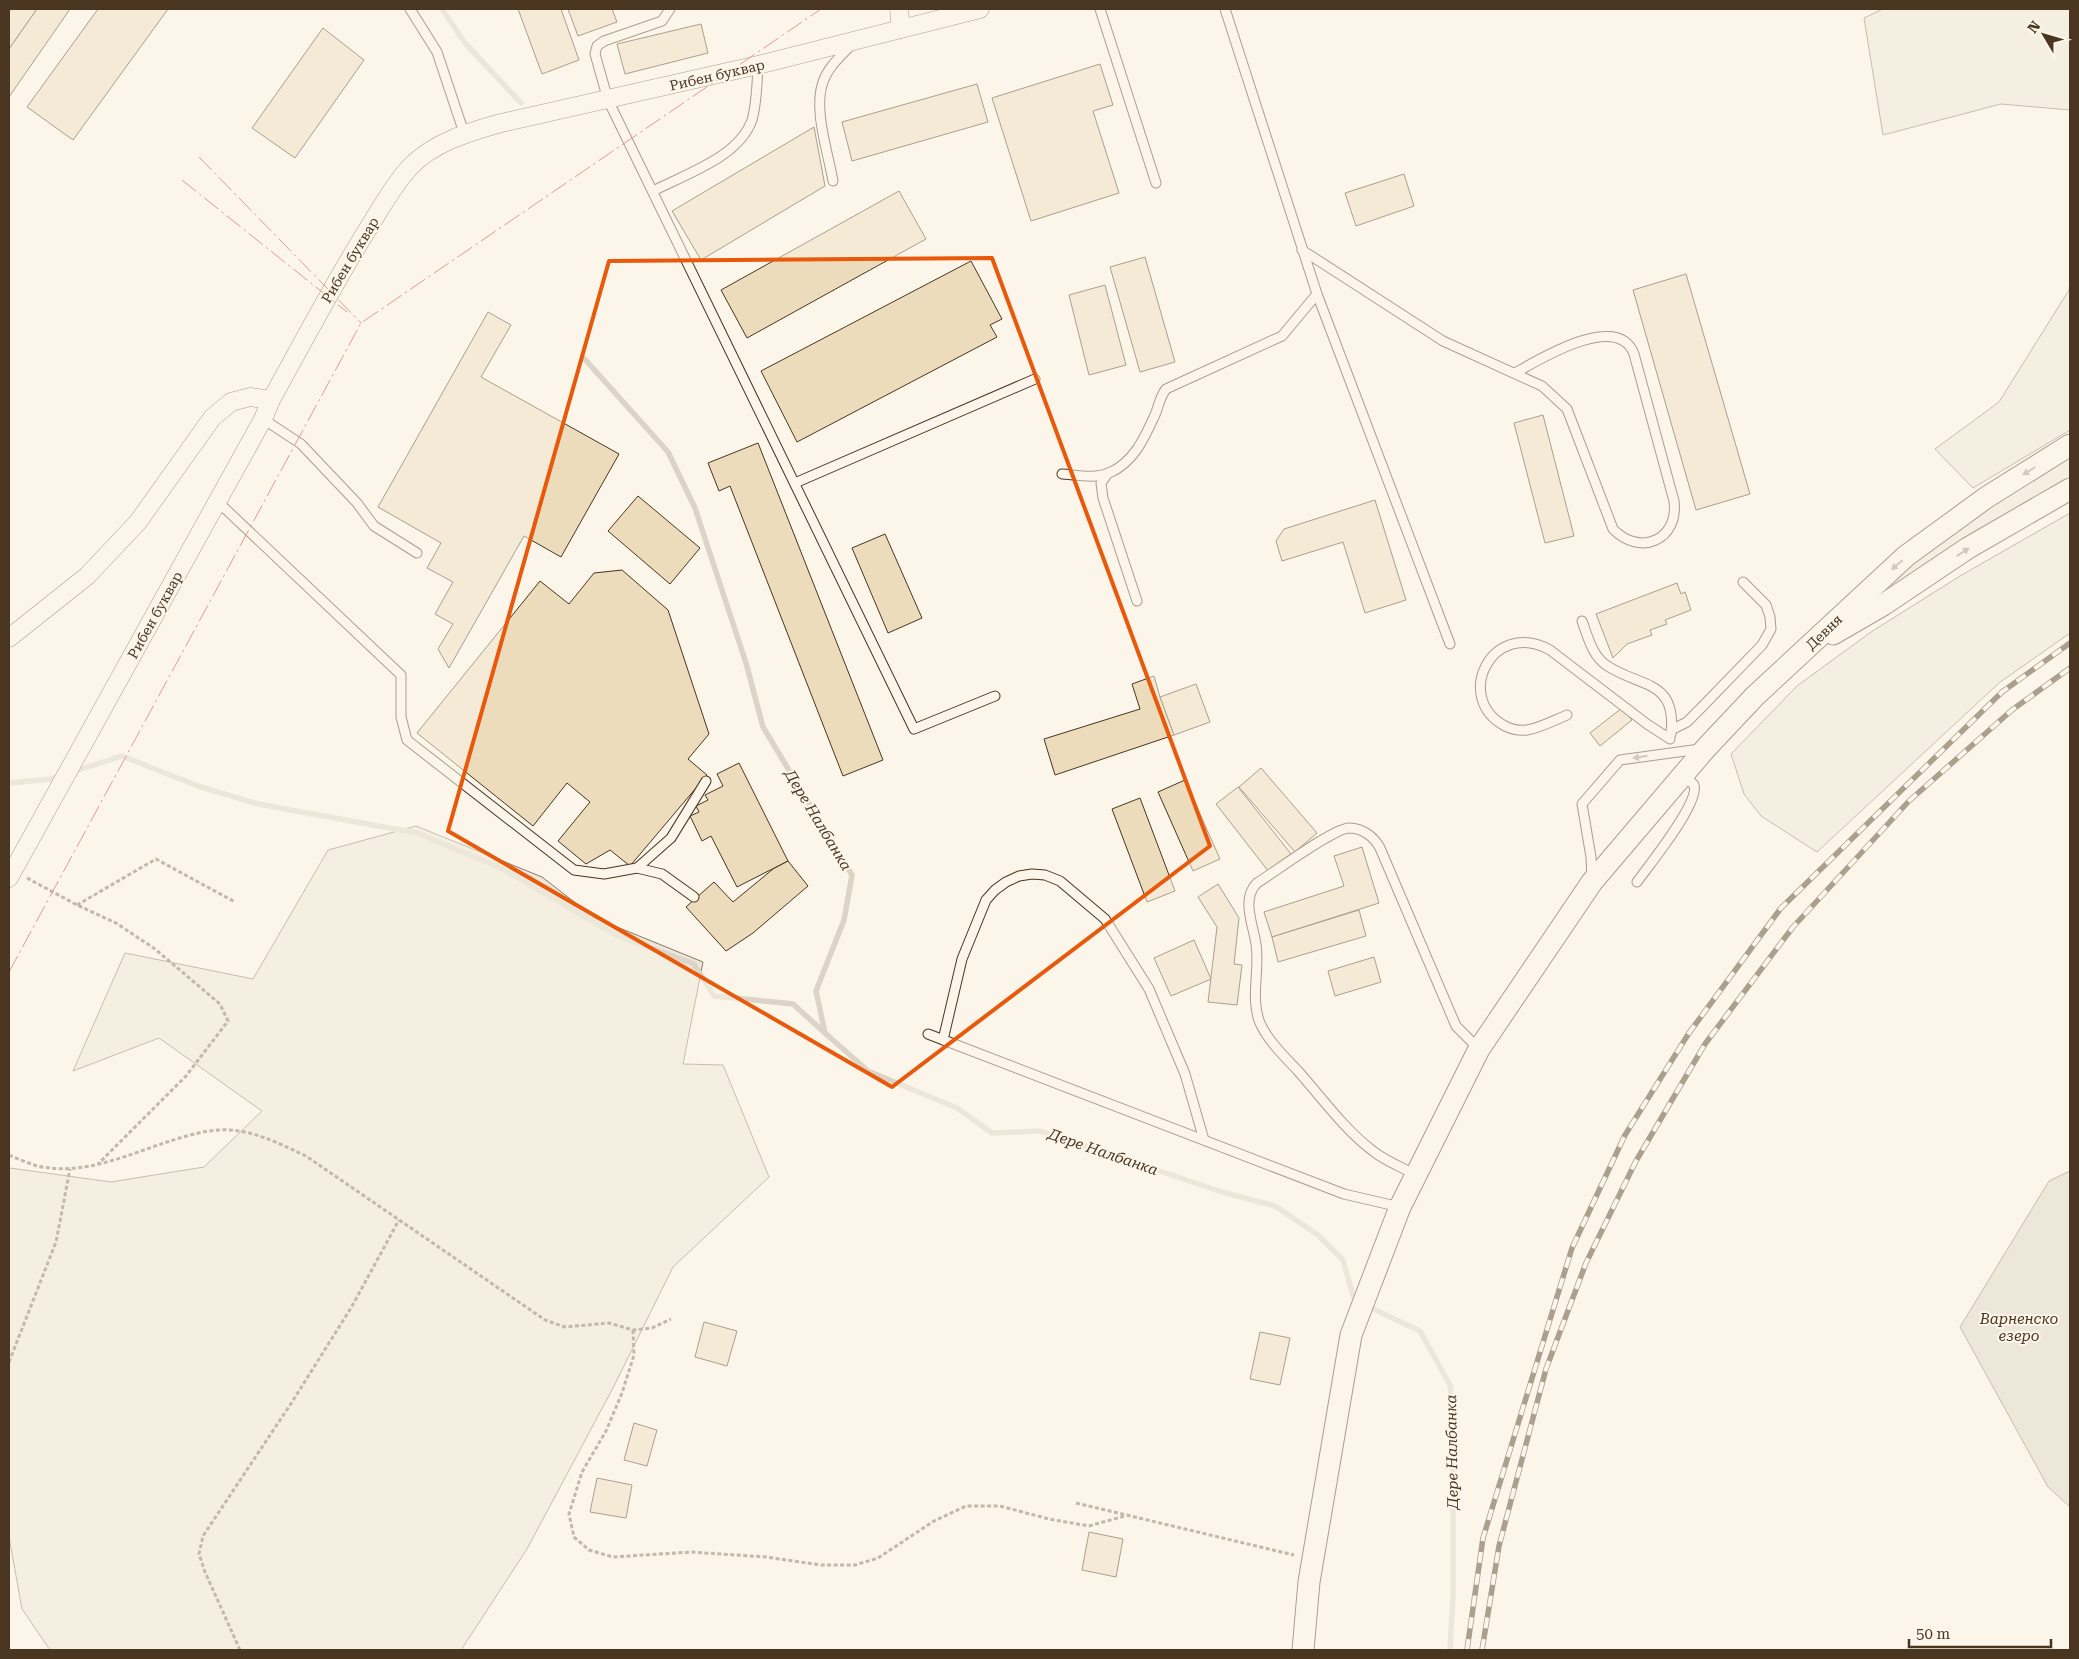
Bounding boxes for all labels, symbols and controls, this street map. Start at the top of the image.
north arrow [2019,10,2069,60]
text: N [2024,18,2044,36]
street label: Рибен буквар [668,56,766,94]
street label: Рибен буквар [318,214,382,306]
one-way arrow [2022,466,2035,475]
one-way arrow [1956,547,1969,557]
one-way arrow [1890,559,1903,570]
street label: Рибен буквар [124,569,186,661]
street label: Девня [1803,611,1845,653]
one-way arrow [1632,754,1648,762]
water label: Дере Налбанка [780,765,855,874]
water label: Дере Налбанка [1045,1124,1160,1179]
water label: Варненско езеро [1979,1310,2059,1345]
water label: Дере Налбанка [1442,1394,1462,1511]
scale bar [1909,1616,2052,1648]
text: 50 m [1916,1625,1951,1643]

